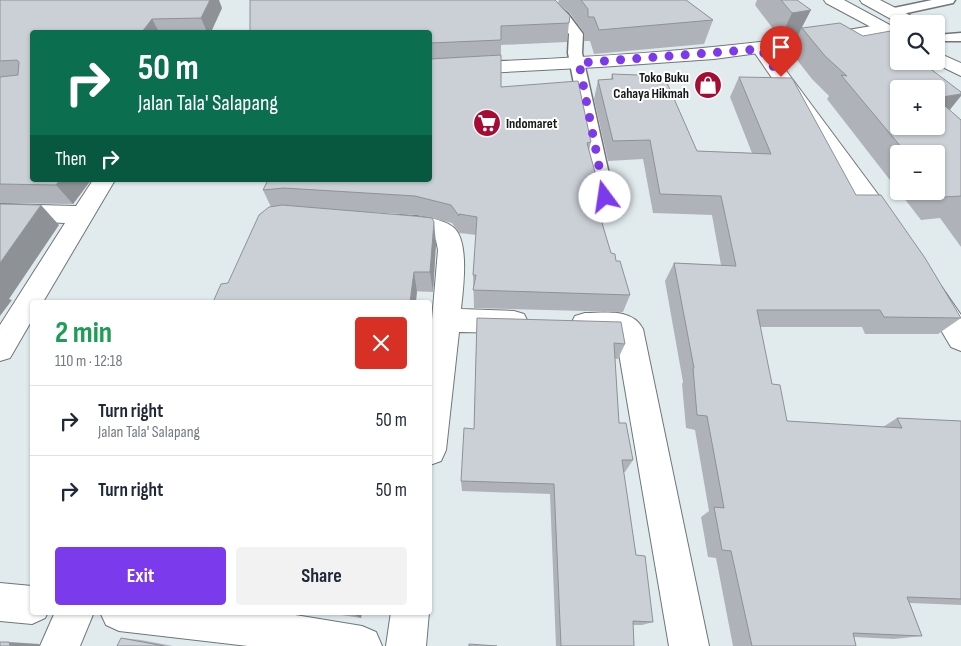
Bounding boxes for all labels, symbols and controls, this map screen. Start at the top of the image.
map controls [890,15,945,200]
button: search [890,15,945,70]
pin [760,26,802,77]
icon: arrive [767,33,795,61]
text: 50 m [138,47,199,90]
icon: right [55,50,120,115]
place label: Toko Buku Cahaya Hikmah [613,69,689,102]
shop icon: Toko Buku Cahaya Hikmah [693,70,723,100]
button: + [890,80,945,135]
text: Jalan Tala' Salapang [138,90,278,117]
supermarket icon: Indomaret [472,108,502,138]
place label: Indomaret [506,115,558,132]
icon: right [96,145,124,173]
button: − [890,145,945,200]
text: Then [55,148,86,171]
position arrow [578,170,630,222]
text: 2 min [55,315,112,351]
button: close [355,317,407,369]
text: 110 m · 12:18 [55,352,122,371]
text: Turn right [98,400,163,423]
icon: right [55,407,83,435]
text: 50 m [376,409,407,432]
text: Jalan Tala' Salapang [98,423,200,442]
icon: right [55,477,83,505]
text: Turn right [98,479,163,502]
text: 50 m [376,479,407,502]
button: Exit [55,547,226,605]
button: Share [236,547,407,605]

